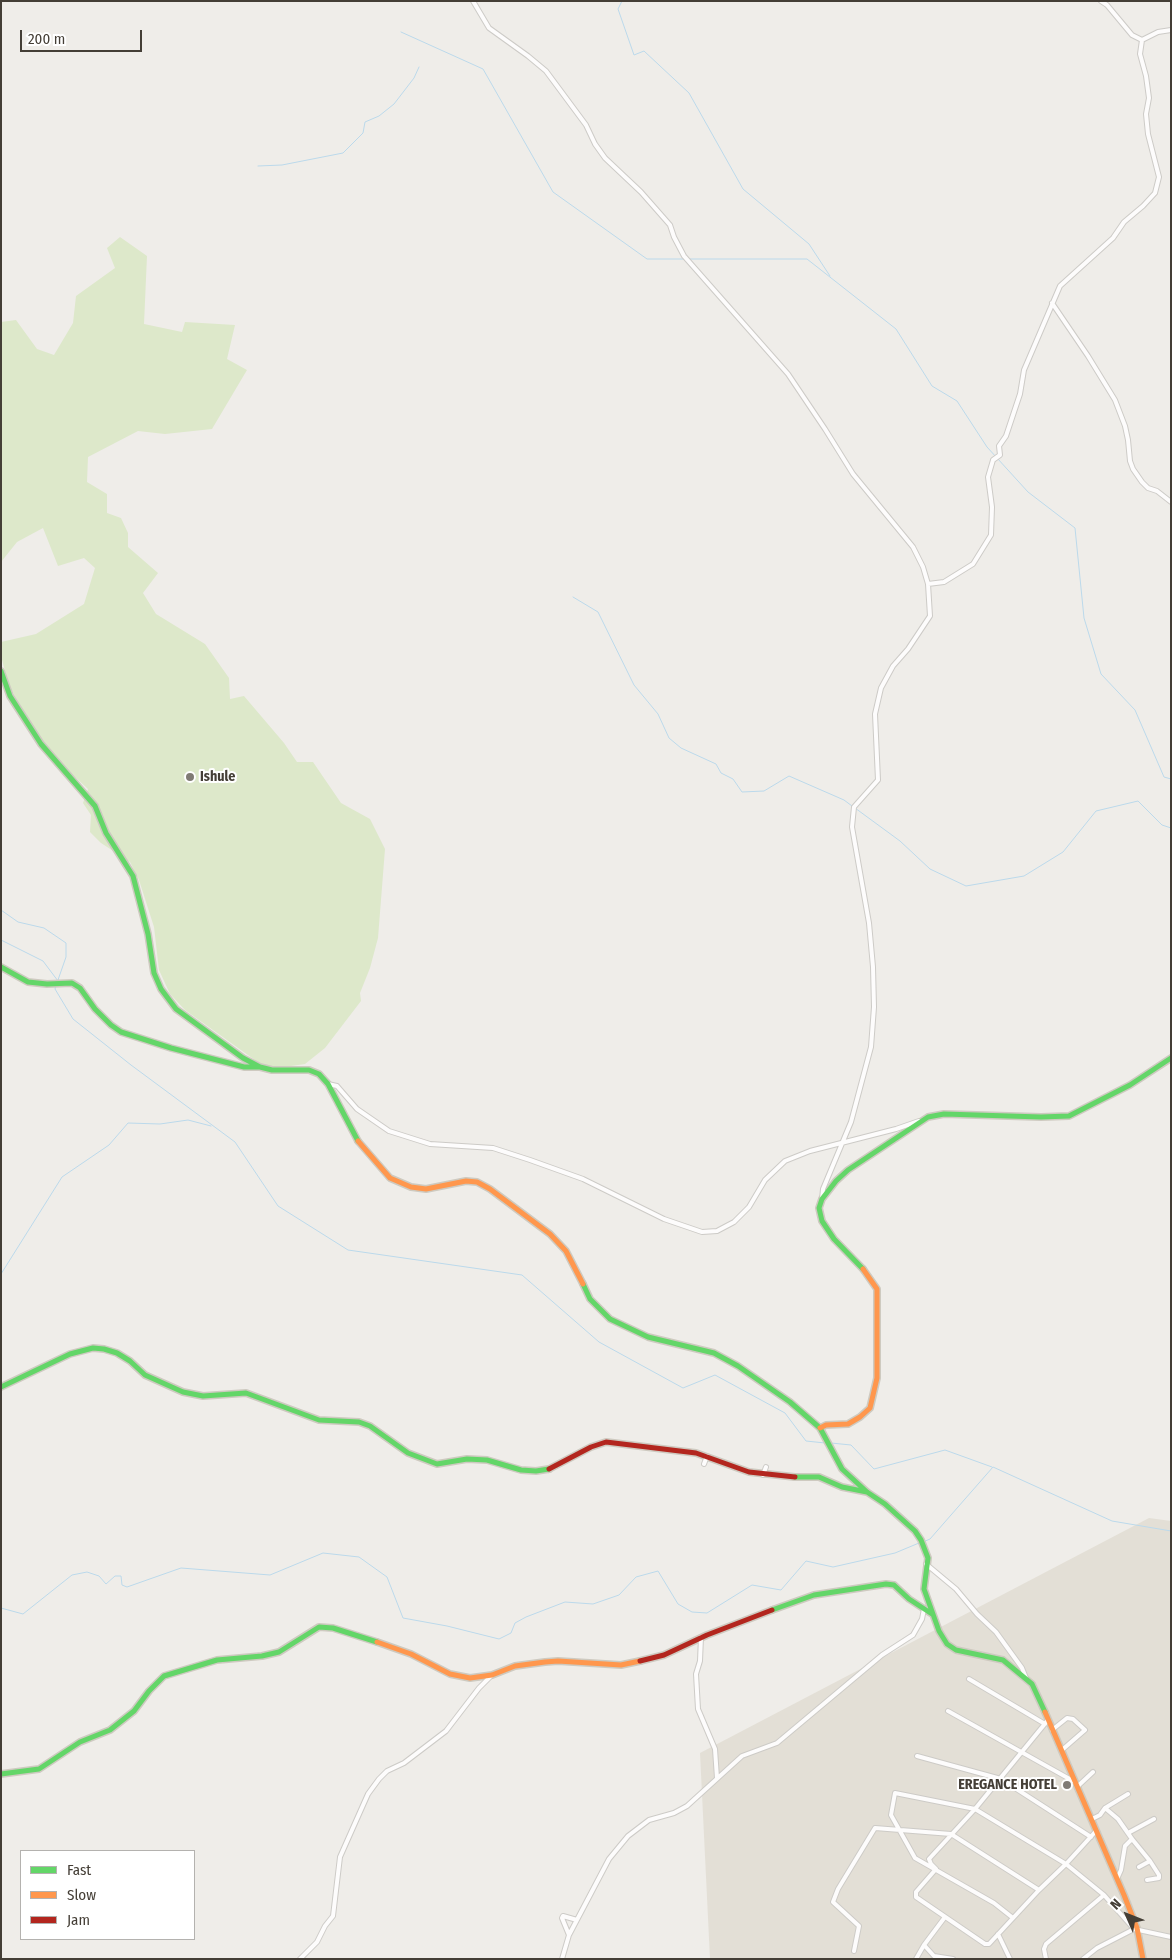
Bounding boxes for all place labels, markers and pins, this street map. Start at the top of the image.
place label: Ishule [200,769,235,785]
marker: Ishule [184,771,196,783]
place label: EREGANCE HOTEL [958,1777,1057,1793]
marker: EREGANCE HOTEL [1061,1779,1073,1791]

